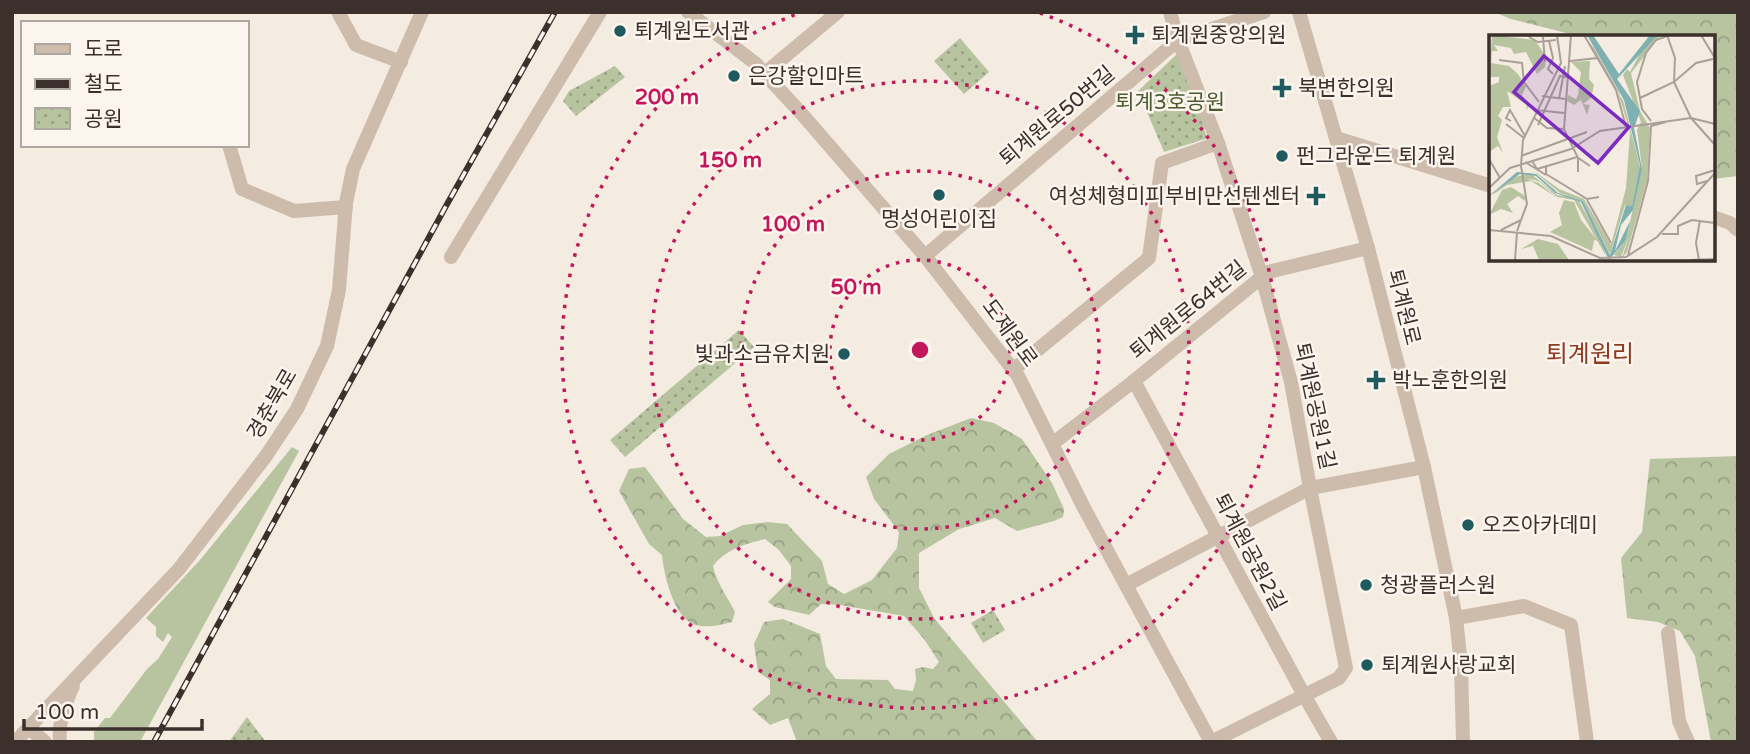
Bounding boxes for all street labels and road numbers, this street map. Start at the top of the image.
street label: 퇴계원로50번길 [995,61,1120,172]
street label: 퇴계원로64번길 [1125,256,1251,365]
street label: 퇴계원로 [1382,267,1425,348]
street label: 도제원로 [977,295,1042,372]
street label: 퇴계원공원1길 [1289,340,1340,472]
street label: 경춘북로 [242,365,303,444]
street label: 퇴계원공원2길 [1208,489,1291,615]

